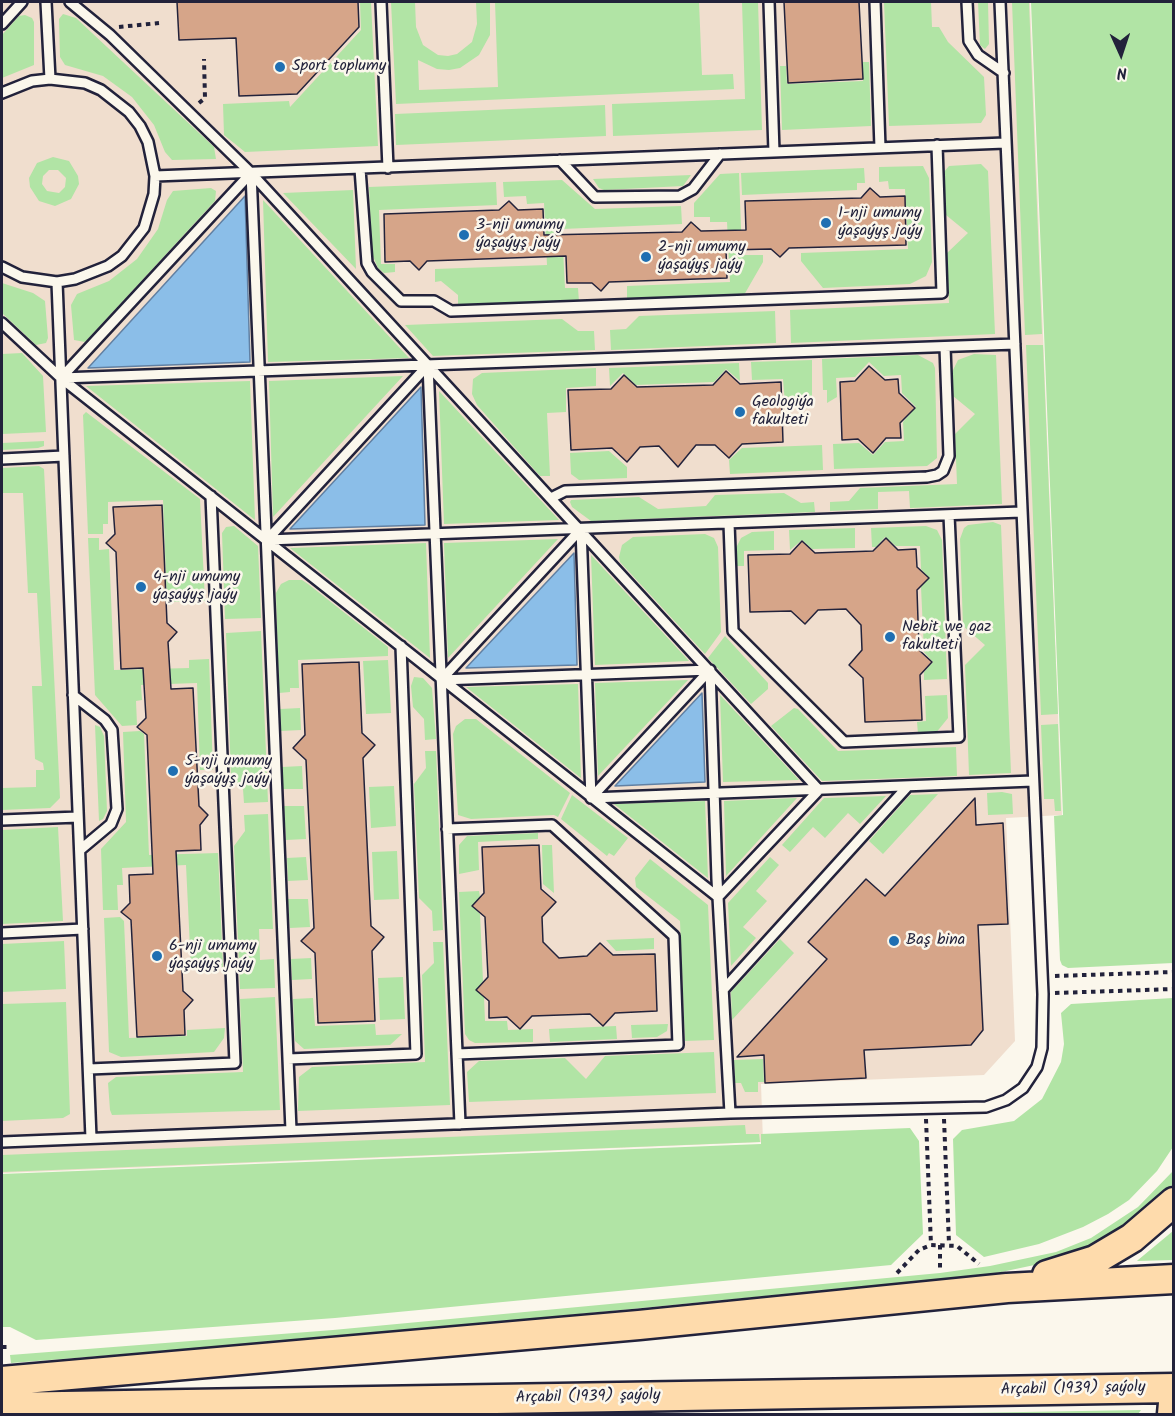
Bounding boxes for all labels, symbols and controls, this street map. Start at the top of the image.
north arrow [1091,24,1151,84]
place label: Sport toplumy [292,57,386,77]
marker: Sport toplumy [273,60,287,74]
text: N [1116,60,1128,85]
place label: 1-nji umumy ýaşaýyş jaýy [838,204,922,242]
place label: 3-nji umumy ýaşaýyş jaýy [476,216,564,254]
marker: 1-nji umumy ýaşaýyş jaýy [819,216,833,230]
marker: 3-nji umumy ýaşaýyş jaýy [457,228,471,242]
place label: 2-nji umumy ýaşaýyş jaýy [658,238,746,276]
marker: 2-nji umumy ýaşaýyş jaýy [639,250,653,264]
place label: Geologiýa fakulteti [752,393,814,431]
marker: Geologiýa fakulteti [733,405,747,419]
place label: 4-nji umumy ýaşaýyş jaýy [153,568,240,606]
marker: 4-nji umumy ýaşaýyş jaýy [134,580,148,594]
place label: Nebit we gaz fakulteti [902,618,991,656]
marker: Nebit we gaz fakulteti [883,630,897,644]
place label: 5-nji umumy ýaşaýyş jaýy [185,752,272,790]
marker: 5-nji umumy ýaşaýyş jaýy [166,764,180,778]
place label: Baş bina [906,931,965,951]
marker: Baş bina [887,934,901,948]
place label: 6-nji umumy ýaşaýyş jaýy [169,937,256,975]
marker: 6-nji umumy ýaşaýyş jaýy [150,949,164,963]
street label: Arçabil (1939) şaýoly [1000,1379,1146,1401]
street label: Arçabil (1939) şaýoly [515,1387,661,1409]

